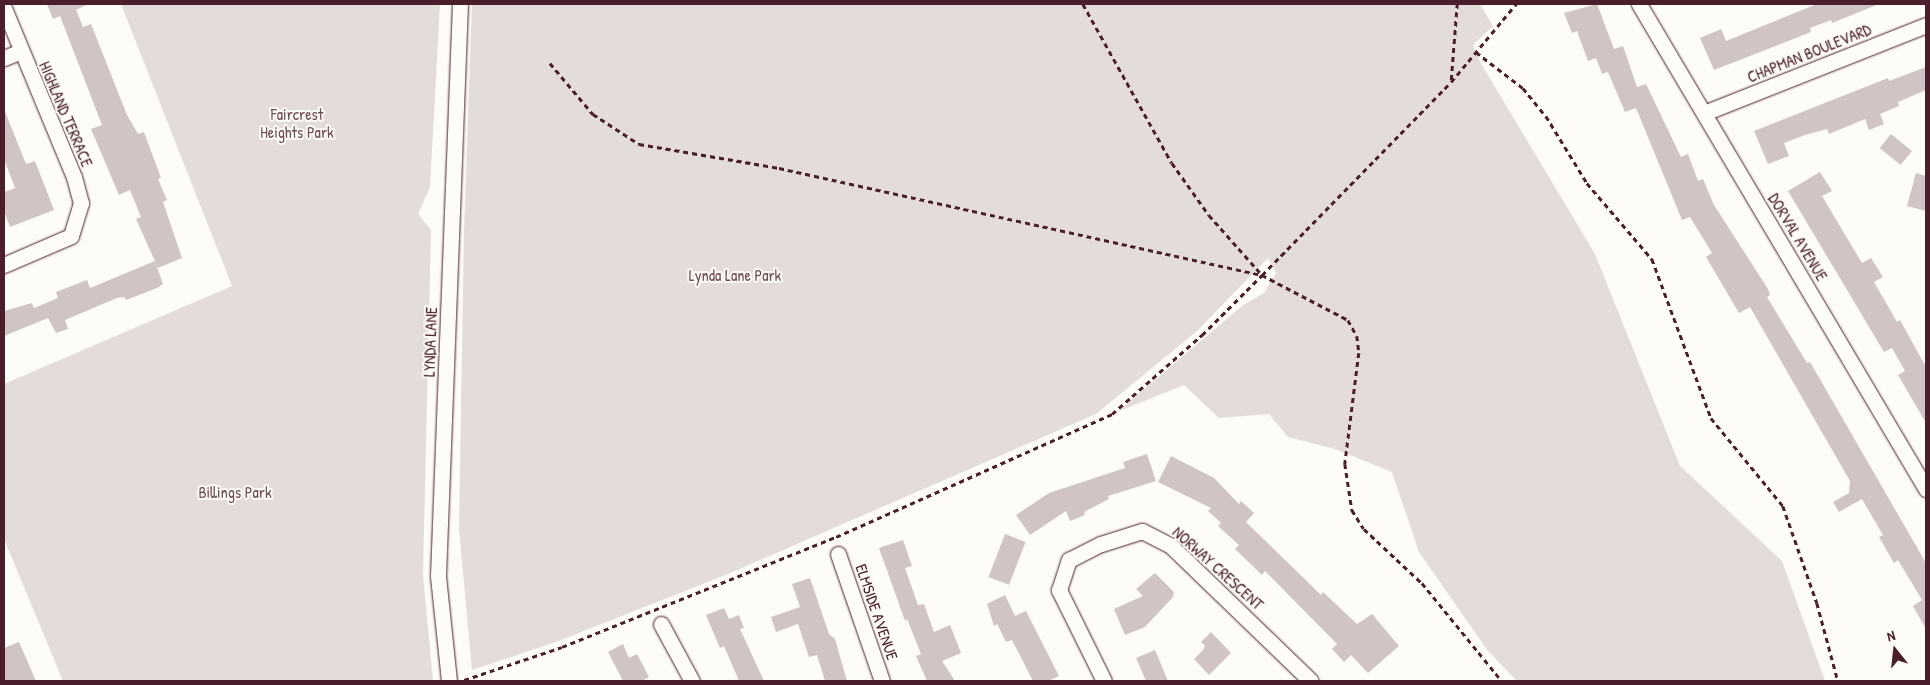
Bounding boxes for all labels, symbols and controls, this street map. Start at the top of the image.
street label: CHAPMAN BOULEVARD [1744,19,1874,87]
street label: HIGHLAND TERRACE [35,58,97,170]
park label: Faircrest Heights Park [260,104,334,142]
street label: DORVAL AVENUE [1764,190,1832,284]
park label: Lynda Lane Park [689,265,781,285]
street label: LYNDA LANE [419,307,441,377]
park label: Billings Park [198,482,272,502]
street label: NORWAY CRESCENT [1169,522,1267,614]
street label: ELMSIDE AVENUE [852,561,902,663]
north arrow [1870,625,1920,675]
text: N [1885,625,1897,645]

